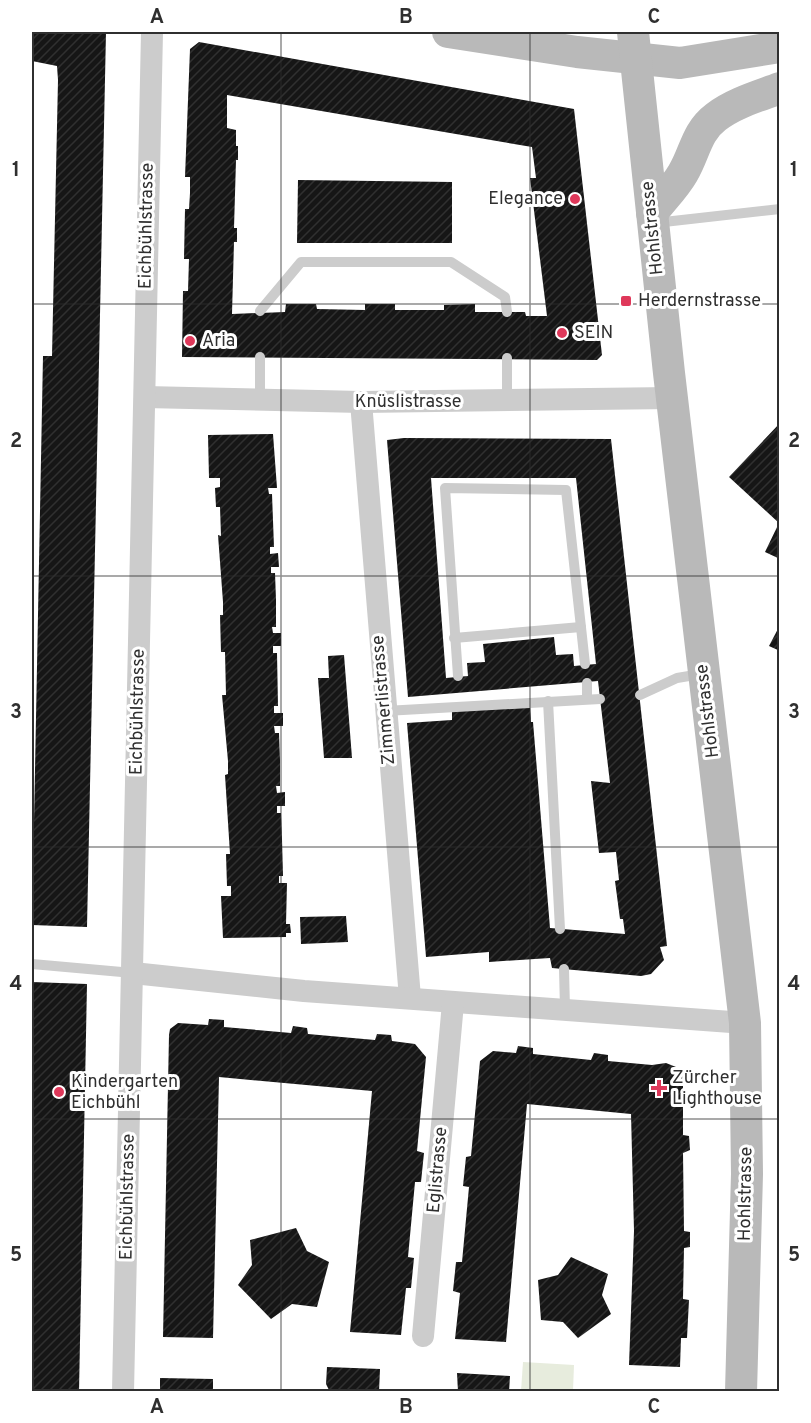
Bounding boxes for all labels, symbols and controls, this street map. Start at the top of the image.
text: A [150,5,164,31]
text: B [399,5,413,31]
text: C [648,5,660,31]
text: 1 [12,158,20,184]
text: 1 [790,158,798,184]
street label: Eichbühlstrasse [134,163,160,289]
street label: Hohlstrasse [637,180,669,276]
place label: Elegance [488,188,563,211]
marker: Elegance [568,192,582,206]
place label: Herdernstrasse [638,290,761,313]
marker: Herdernstrasse [619,294,633,308]
place label: SEIN [574,322,613,345]
marker: SEIN [555,326,569,340]
place label: Aria [202,330,235,353]
marker: Aria [183,334,197,348]
street label: Knüslistrasse [355,391,461,414]
text: 2 [10,429,22,455]
text: 2 [788,429,800,455]
street label: Zimmerlistrasse [367,634,401,766]
street label: Eichbühlstrasse [125,649,151,775]
street label: Hohlstrasse [691,663,725,759]
text: 3 [10,700,22,726]
text: 3 [788,700,800,726]
text: 4 [10,972,22,998]
text: 4 [788,972,800,998]
place label: Zürcher Lighthouse [672,1067,762,1111]
place label: Kindergarten Eichbühl [71,1071,178,1115]
marker: Zürcher Lighthouse [650,1079,668,1097]
marker: Kindergarten Eichbühl [52,1085,66,1099]
street label: Eglistrasse [423,1126,453,1214]
street label: Eichbühlstrasse [115,1134,141,1260]
street label: Hohlstrasse [734,1147,758,1241]
text: 5 [10,1243,22,1269]
text: 5 [788,1243,800,1269]
text: A [150,1395,164,1421]
text: B [399,1395,413,1421]
text: C [648,1395,660,1421]

